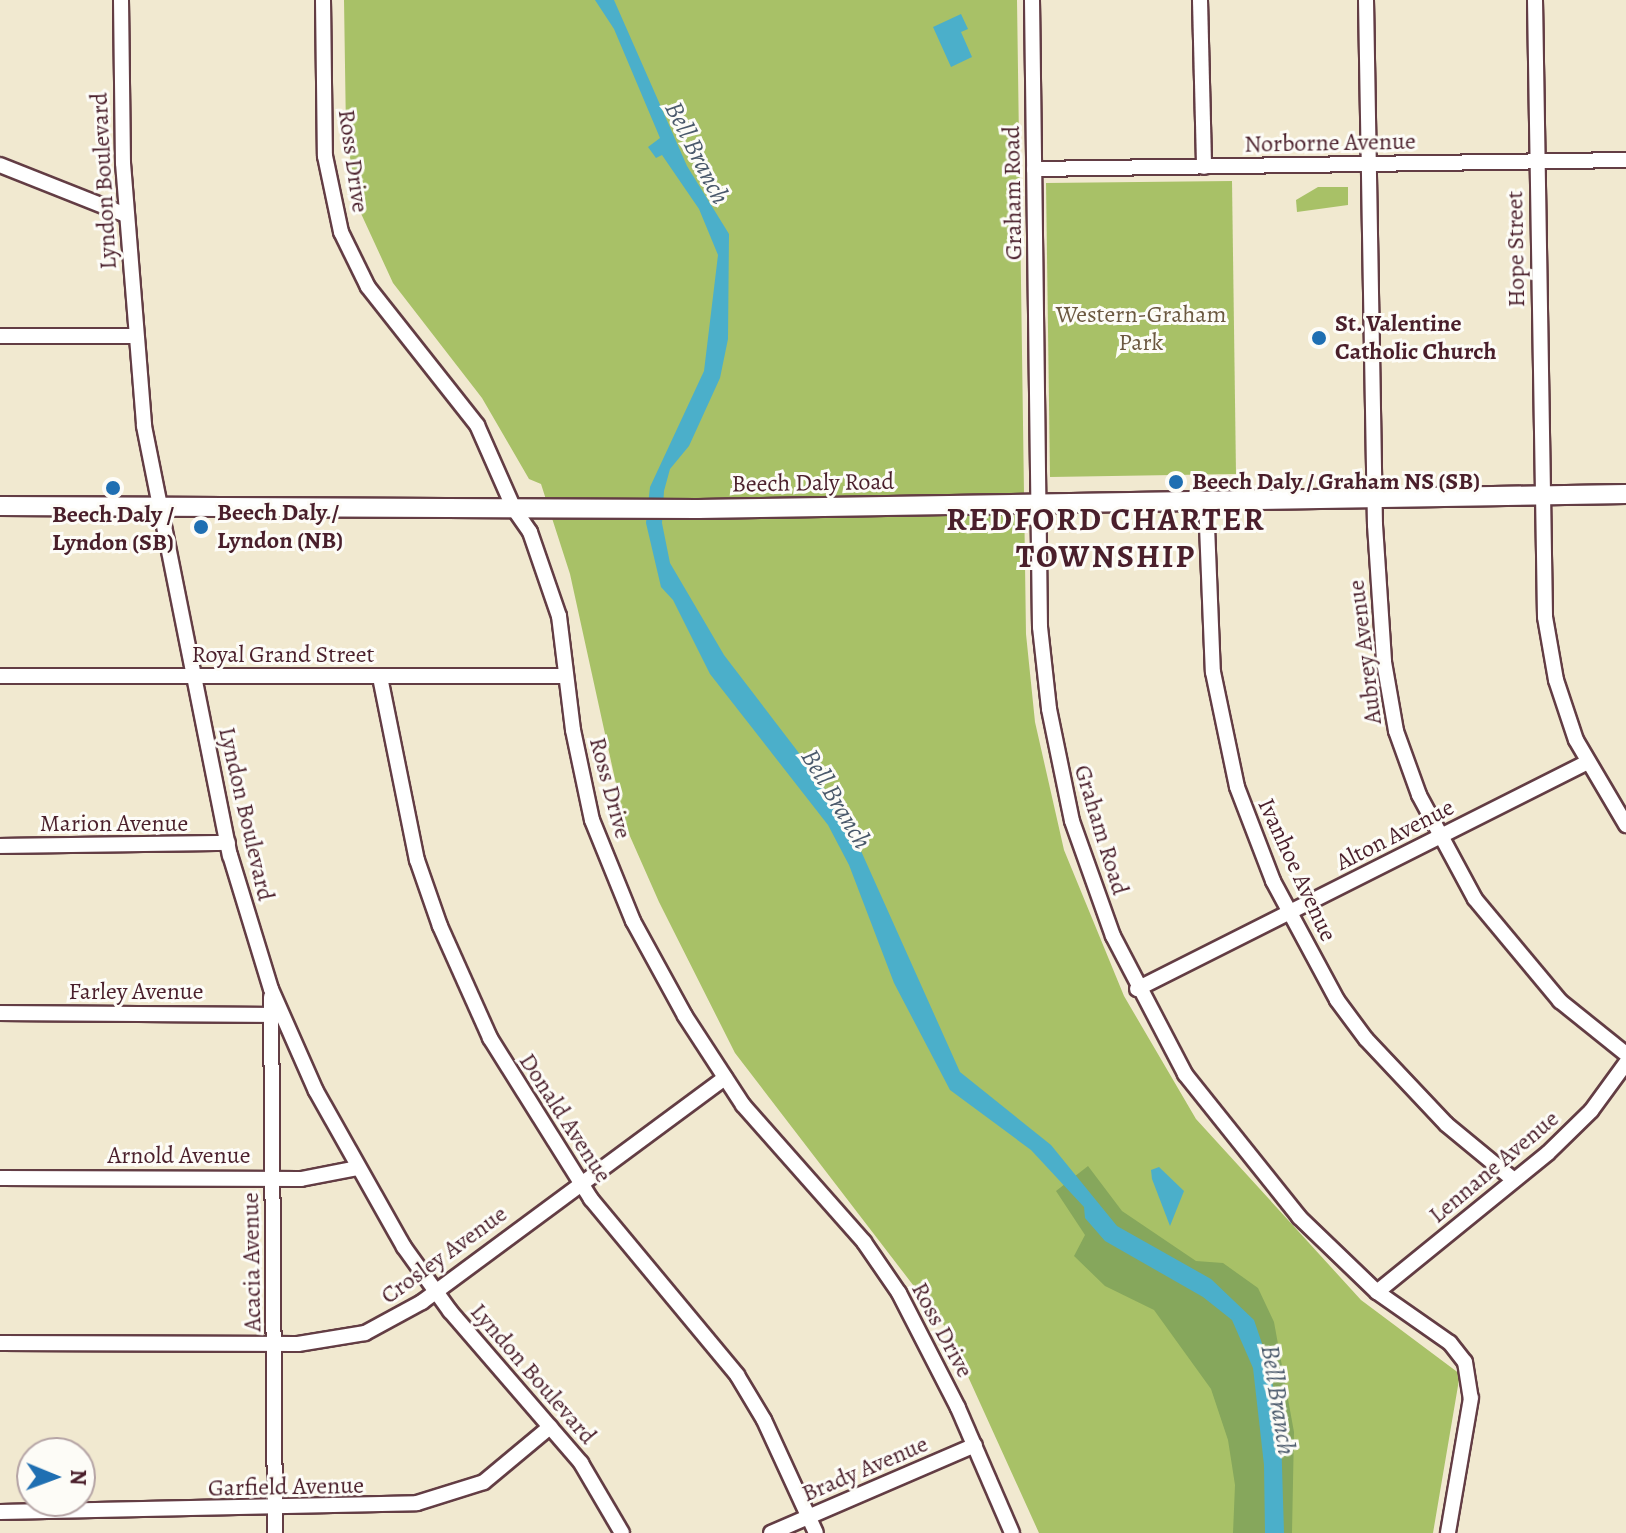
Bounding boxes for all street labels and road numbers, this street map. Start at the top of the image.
street label: Lyndon Boulevard [85,92,123,270]
street label: Ross Drive [332,108,374,214]
street label: Graham Road [997,126,1029,260]
street label: Norborne Avenue [1244,127,1416,159]
street label: Hope Street [1501,190,1531,308]
street label: Beech Daly Road [731,467,895,499]
street label: Aubrey Avenue [1342,578,1388,726]
street label: Royal Grand Street [191,641,375,669]
street label: Lyndon Boulevard [212,724,280,904]
street label: Ross Drive [583,734,637,842]
street label: Graham Road [1068,762,1134,898]
street label: Alton Avenue [1331,793,1459,877]
street label: Ivanhoe Avenue [1251,794,1343,946]
street label: Marion Avenue [40,810,188,838]
street label: Farley Avenue [68,978,204,1006]
street label: Donald Avenue [513,1048,617,1188]
street label: Lennane Avenue [1423,1104,1565,1230]
street label: Arnold Avenue [108,1142,250,1170]
street label: Acacia Avenue [236,1192,268,1332]
street label: Crosley Avenue [375,1200,513,1310]
street label: Ross Drive [905,1277,979,1383]
street label: Lyndon Boulevard [464,1298,602,1450]
street label: Brady Avenue [798,1430,932,1508]
street label: Garfield Avenue [208,1471,364,1503]

